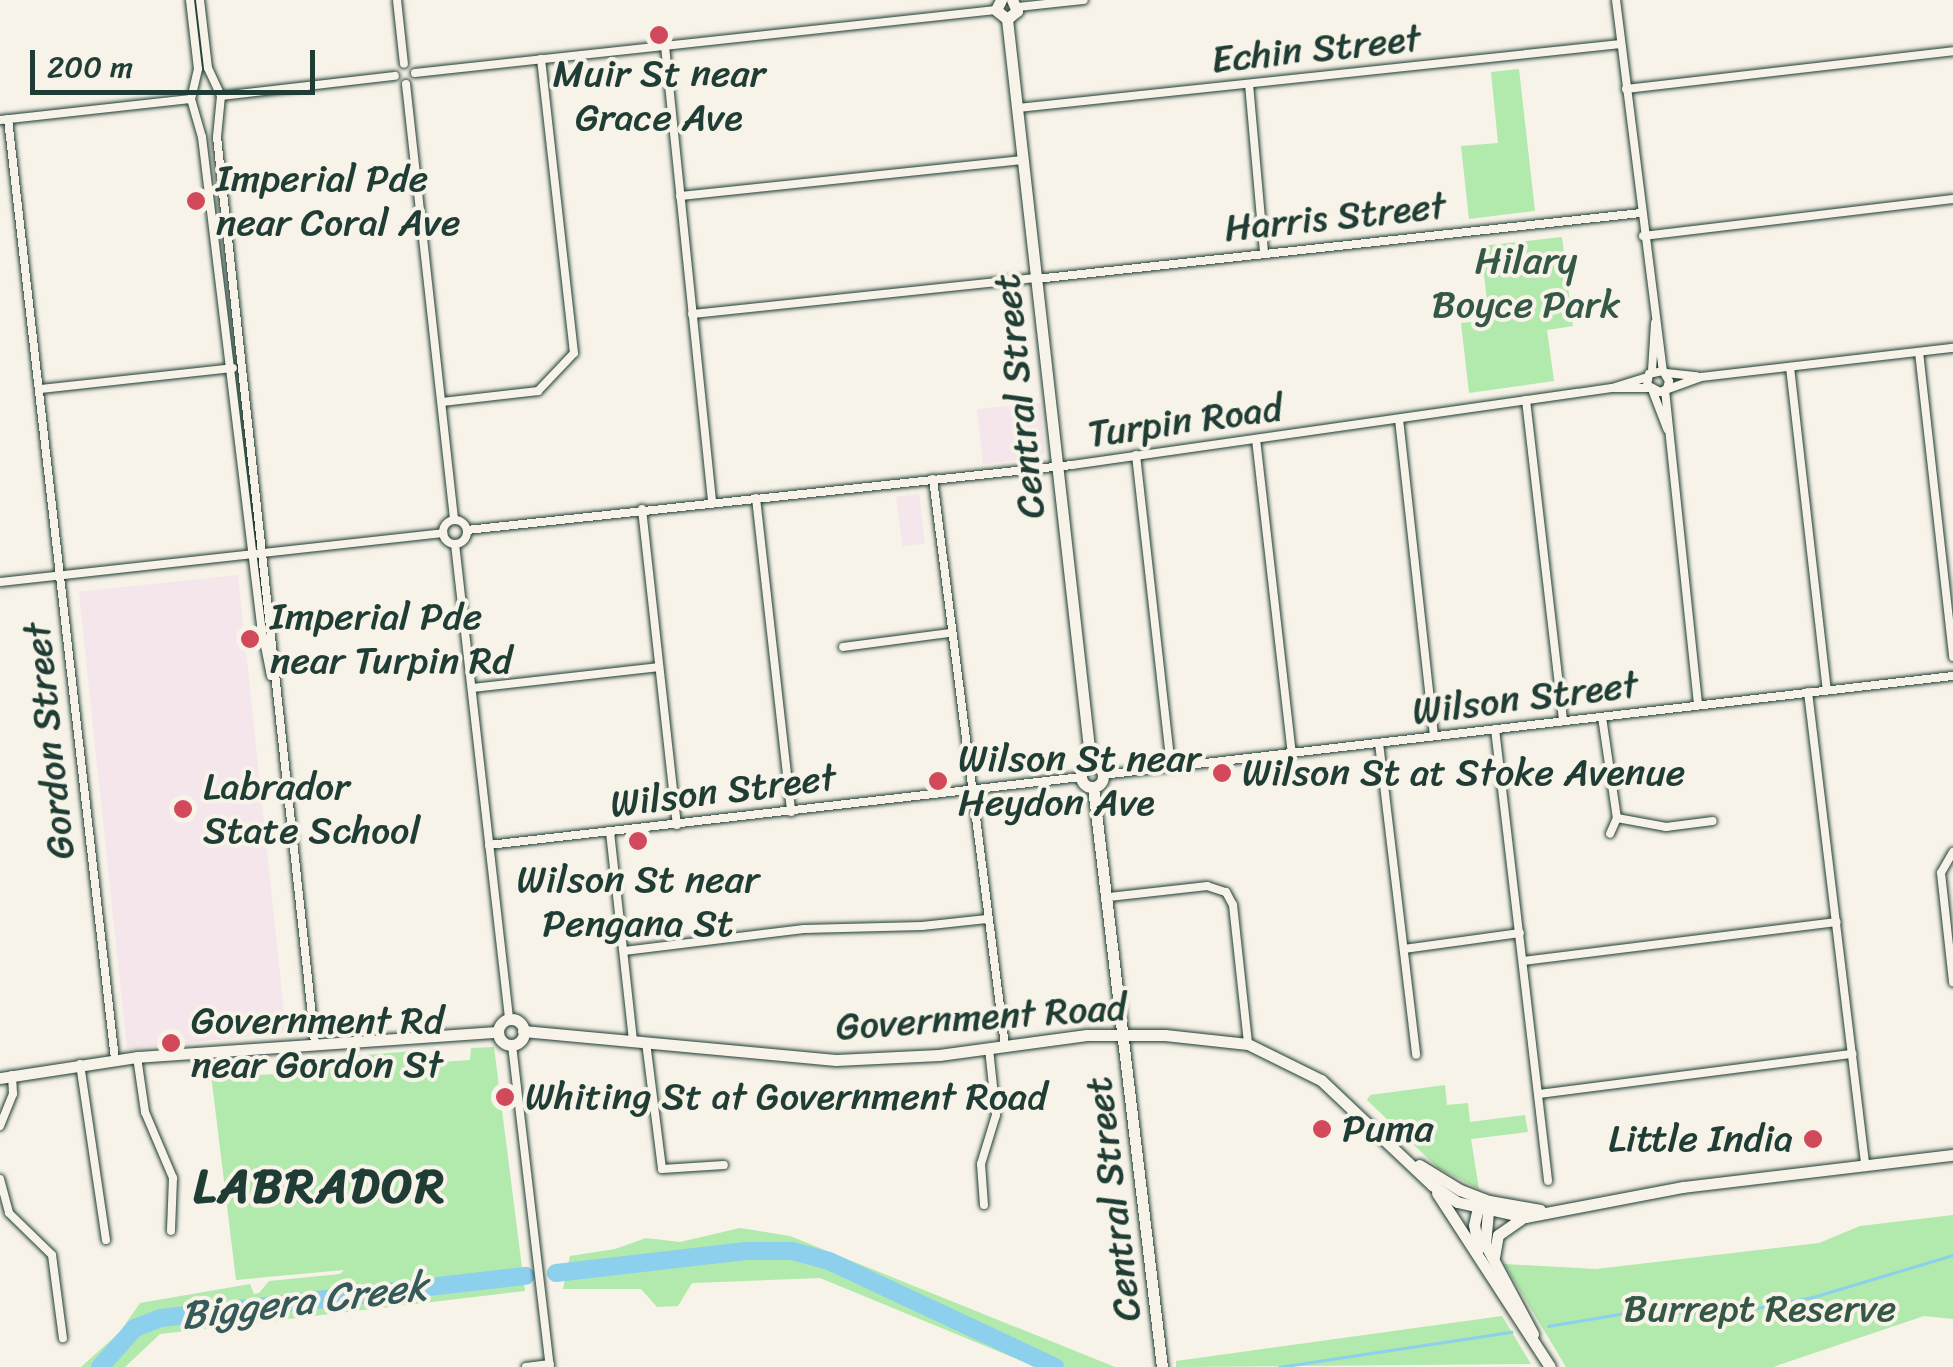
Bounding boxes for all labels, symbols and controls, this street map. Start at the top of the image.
street label: Echin Street [1208,15,1424,83]
marker: Muir St near Grace Ave [648,24,670,46]
scale bar [35,30,320,92]
text: 200 m [47,40,133,94]
place label: Muir St near Grace Ave [553,51,765,140]
place label: Imperial Pde near Coral Ave [216,156,461,245]
street label: Harris Street [1221,183,1449,251]
marker: Imperial Pde near Coral Ave [185,190,207,212]
park label: Hilary Boyce Park [1431,238,1621,328]
street label: Central Street [983,271,1055,521]
street label: Turpin Road [1085,385,1285,457]
place label: Imperial Pde near Turpin Rd [270,594,512,684]
street label: Gordon Street [14,620,84,862]
marker: Imperial Pde near Turpin Rd [239,628,261,650]
street label: Wilson Street [1409,661,1641,735]
place label: Wilson St near Heydon Ave [958,736,1201,826]
place label: Wilson St at Stoke Avenue [1242,750,1686,796]
street label: Wilson Street [607,754,839,828]
marker: Wilson St at Stoke Avenue [1211,762,1233,784]
place label: Labrador State School [203,764,421,854]
marker: Wilson St near Heydon Ave [927,770,949,792]
marker: Labrador State School [172,798,194,820]
marker: Wilson St near Pengana St [627,830,649,852]
place label: Wilson St near Pengana St [517,857,759,946]
street label: Government Road [834,984,1128,1050]
place label: Government Rd near Gordon St [191,998,444,1088]
marker: Government Rd near Gordon St [160,1032,182,1054]
place label: Whiting St at Government Road [525,1074,1048,1120]
street label: Central Street [1075,1074,1151,1324]
marker: Whiting St at Government Road [494,1086,516,1108]
place label: Puma [1342,1106,1434,1152]
place label: Little India [1608,1116,1793,1162]
marker: Puma [1311,1118,1333,1140]
marker: Little India [1802,1128,1824,1150]
district label: LABRADOR [193,1157,447,1215]
water label: Biggera Creek [178,1262,430,1340]
park label: Burrept Reserve [1624,1286,1896,1332]

